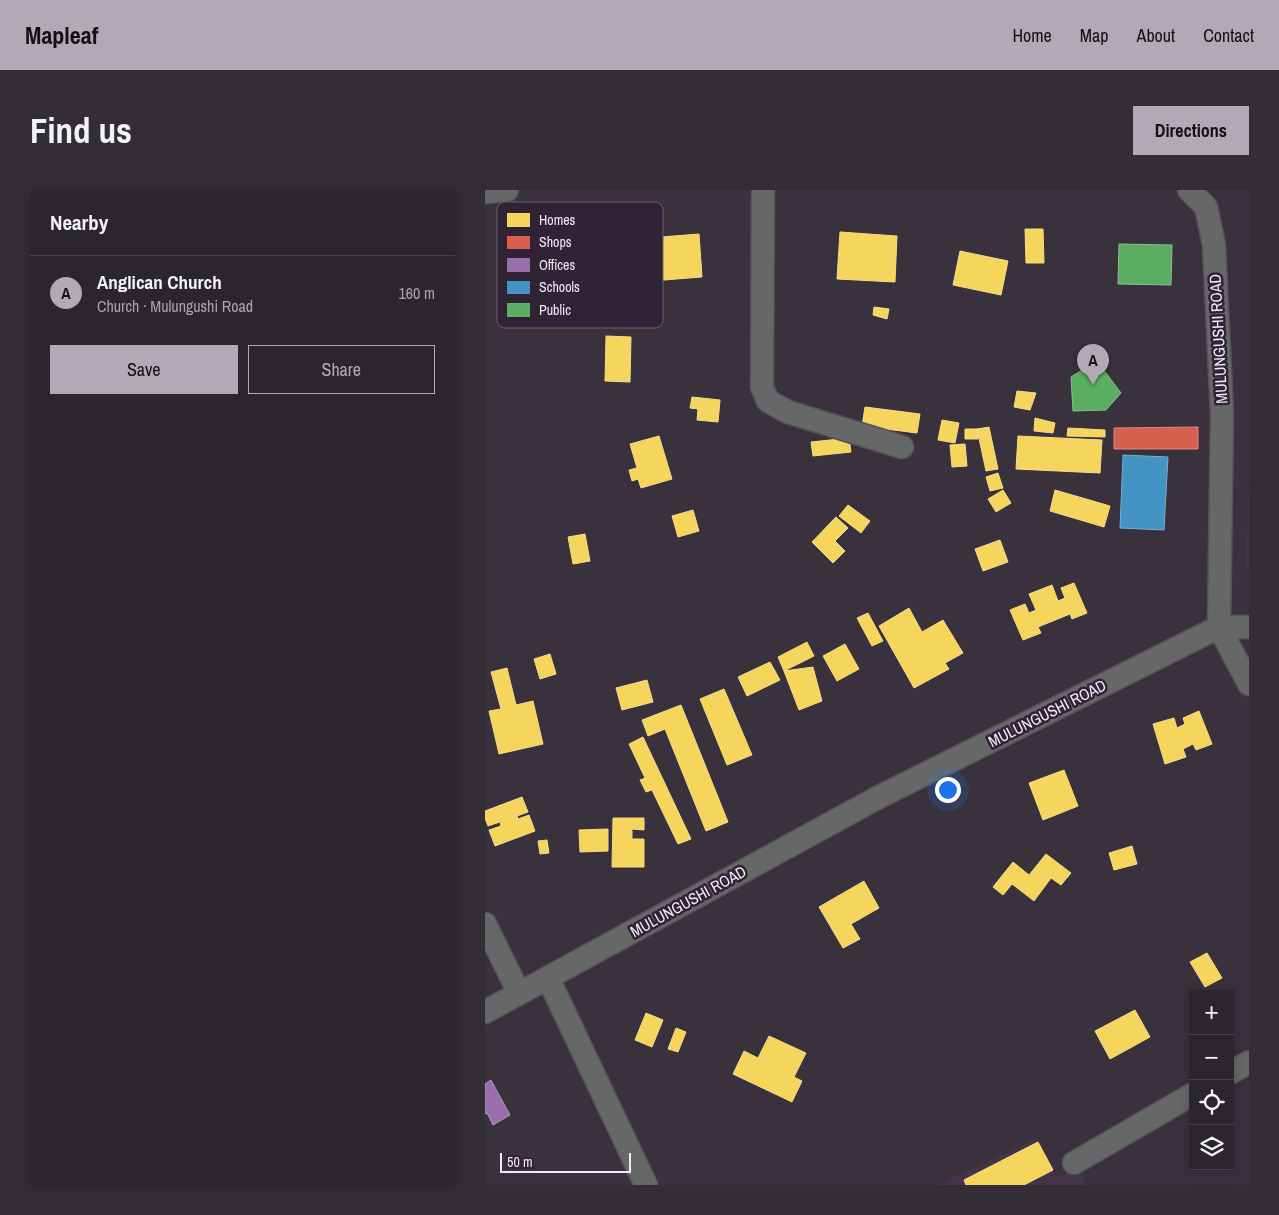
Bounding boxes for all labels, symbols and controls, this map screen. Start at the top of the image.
text: Mapleaf [25,19,98,51]
text: Home [1012,23,1052,48]
text: Map [1080,23,1109,48]
text: About [1137,23,1175,48]
text: Contact [1203,23,1254,48]
button: Directions [1133,106,1249,155]
text: Find us [30,107,132,154]
legend [497,202,663,328]
text: Nearby [50,208,108,237]
text: Homes [539,211,576,229]
text: Shops [539,233,572,251]
text: Offices [539,256,575,274]
text: Anglican Church [97,269,222,295]
street label: MULUNGUSHI ROAD [1204,274,1232,404]
text: Schools [539,278,580,296]
text: A [61,282,71,304]
text: 160 m [399,282,435,304]
text: Church · Mulungushi Road [97,295,253,317]
text: Public [539,301,571,319]
pin: A [1077,344,1109,385]
button: Save [50,345,238,394]
button: Share [248,345,435,394]
street label: MULUNGUSHI ROAD [984,674,1110,752]
your location [935,777,961,803]
street label: MULUNGUSHI ROAD [626,860,750,942]
map controls [1189,990,1234,1170]
button: + [1189,990,1234,1035]
button: − [1189,1035,1234,1080]
button: locate [1189,1080,1234,1125]
button: layers [1189,1125,1234,1170]
scale bar [500,1150,631,1173]
text: 50 m [507,1153,533,1171]

